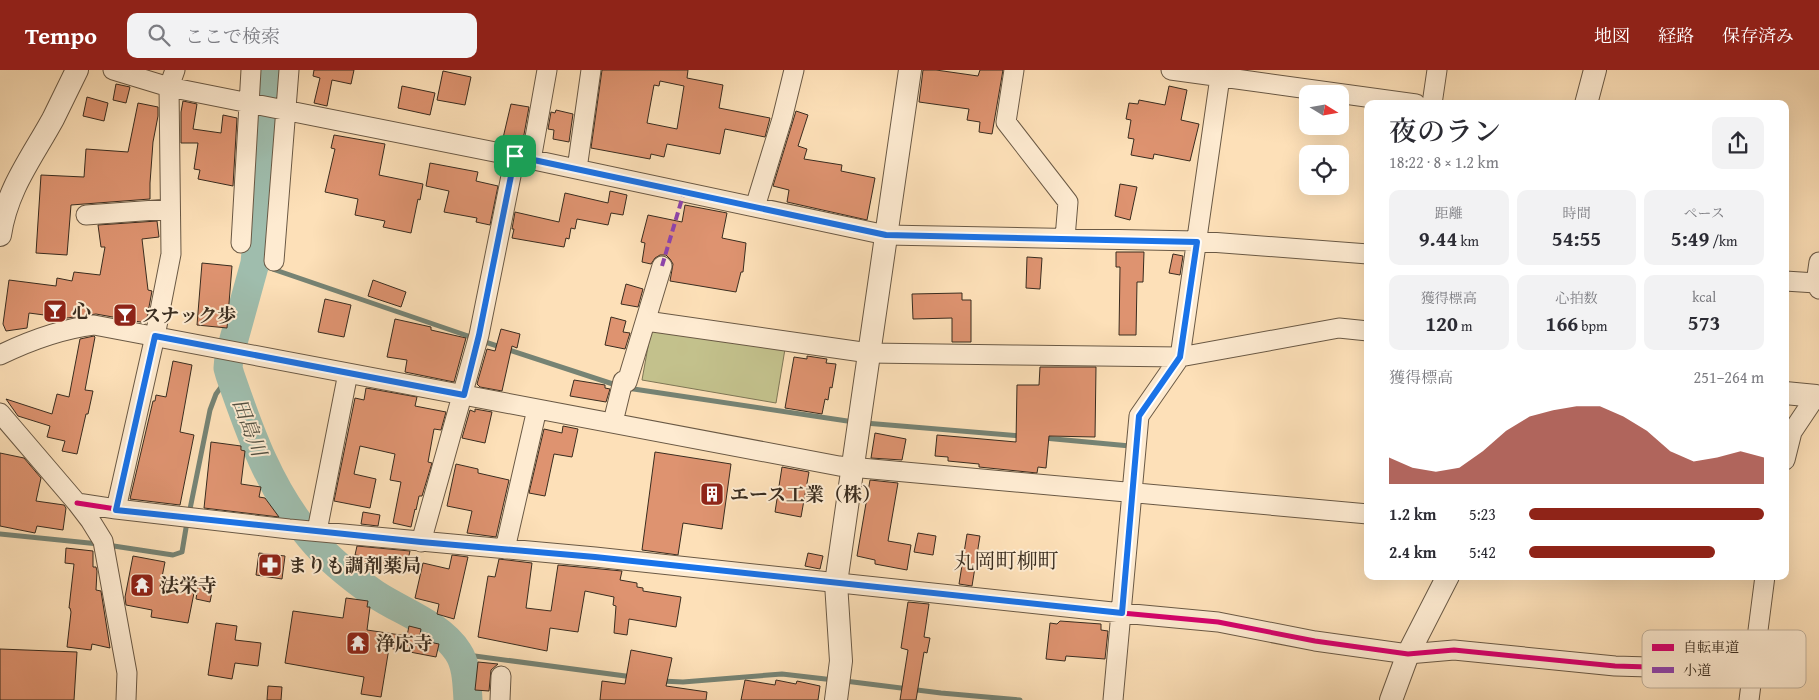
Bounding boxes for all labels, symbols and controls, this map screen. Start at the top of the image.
search box [127,13,477,58]
text: Tempo [25,18,97,53]
icon: search [145,21,173,49]
text: ここで検索 [185,22,280,50]
text: 地図 [1594,22,1630,49]
text: 経路 [1658,22,1694,49]
text: 保存済み [1722,22,1794,49]
north arrow [1299,85,1349,135]
map controls [1299,85,1349,195]
text: 夜のラン [1389,110,1501,151]
button: share [1712,117,1764,169]
pin [494,135,536,177]
icon: arrive [501,142,529,170]
button: locate [1299,145,1349,195]
text: 18:22 · 8 × 1.2 km [1389,150,1499,174]
text: 距離 [1435,203,1463,223]
text: 時間 [1562,203,1590,223]
text: ペース [1684,203,1725,223]
text: 9.44 [1419,223,1457,254]
text: 54:55 [1552,223,1601,254]
text: 5:49 [1671,223,1709,254]
text: km [1457,231,1479,251]
text: /km [1709,231,1738,251]
text: kcal [1692,287,1716,307]
text: 獲得標高 [1421,288,1477,308]
text: 心拍数 [1555,288,1597,308]
place label: 心 [72,297,91,325]
bar icon: 心 [42,298,68,324]
place label: スナック歩 [142,301,236,329]
bar icon: スナック歩 [112,302,138,328]
text: 573 [1688,307,1720,338]
text: 120 [1425,308,1458,339]
text: 166 [1546,308,1578,339]
text: m [1458,316,1472,336]
text: bpm [1578,316,1607,336]
text: 獲得標高 [1389,365,1453,389]
text: 251–264 m [1694,365,1764,389]
water label: 田島川 [226,394,275,462]
place label: エース工業（株） [730,480,881,508]
building icon: エース工業（株） [699,481,725,507]
text: 1.2 km [1389,502,1436,526]
text: 5:23 [1469,502,1496,526]
text: 2.4 km [1389,540,1436,564]
text: 5:42 [1469,540,1496,564]
district label: 丸岡町柳町 [954,545,1059,576]
place label: まりも調剤薬局 [288,551,421,579]
pharmacy icon: まりも調剤薬局 [257,552,283,578]
place label: 法栄寺 [160,571,217,599]
temple icon: 法栄寺 [129,572,155,598]
place label: 浄応寺 [376,629,433,657]
temple icon: 浄応寺 [345,630,371,656]
legend [1642,630,1806,688]
text: 自転車道 [1683,637,1739,657]
text: 小道 [1683,660,1711,680]

